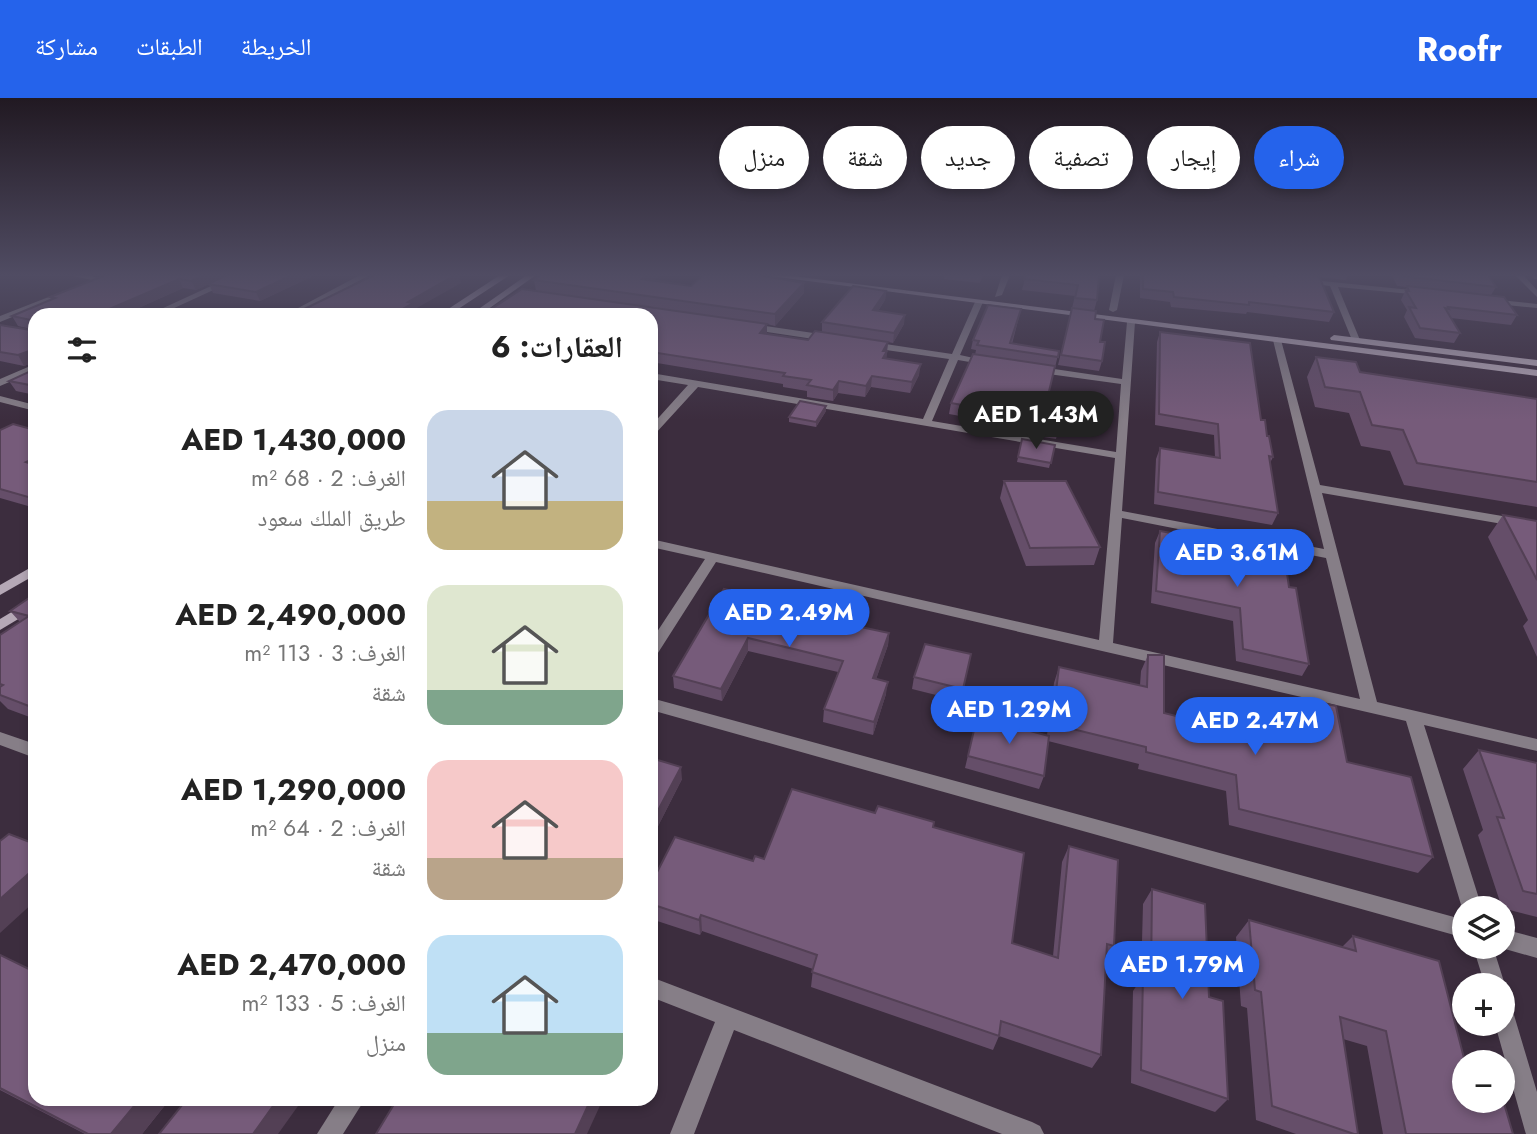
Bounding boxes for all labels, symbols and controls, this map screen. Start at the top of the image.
text: Roofr [1417,26,1502,73]
text: مشاركة [35,29,98,64]
text: الطبقات [136,29,203,64]
text: الخريطة [241,29,311,64]
chip: منزل [719,126,809,189]
chip: شقة [823,126,907,189]
chip: جديد [921,126,1015,189]
chip: تصفية [1029,126,1133,189]
chip: إيجار [1147,126,1240,189]
chip: شراء [1254,126,1344,189]
text: العقارات: 6 [491,325,623,368]
icon: filters [63,331,101,369]
pin: AED 1.43M [956,392,1116,451]
text: AED 1.43M [974,397,1098,431]
text: AED 1,430,000 [181,418,406,461]
icon: home [483,438,567,522]
text: الغرف: 2 · 68 m² [251,461,406,495]
text: طريق الملك سعود [258,501,406,535]
pin: AED 3.61M [1157,530,1317,589]
text: AED 3.61M [1175,535,1299,569]
pin: AED 2.49M [709,589,869,649]
text: AED 2,490,000 [175,593,406,636]
text: AED 2.49M [725,595,853,629]
icon: home [483,613,567,697]
text: الغرف: 3 · 113 m² [244,636,406,670]
text: شقة [372,676,406,710]
pin: AED 1.29M [929,686,1089,746]
text: AED 1.29M [947,692,1071,726]
pin: AED 2.47M [1175,698,1335,757]
text: AED 2.47M [1191,703,1319,737]
text: AED 1,290,000 [181,768,406,811]
icon: home [483,788,567,872]
text: الغرف: 2 · 64 m² [250,811,406,845]
text: شقة [372,851,406,885]
map controls [1452,896,1515,1113]
button: layers [1452,896,1515,959]
pin: AED 1.79M [1102,942,1262,1001]
text: AED 2,470,000 [177,943,406,986]
text: AED 1.79M [1120,947,1244,981]
icon: home [483,963,567,1047]
button: + [1452,973,1515,1036]
text: الغرف: 5 · 133 m² [242,986,406,1020]
text: منزل [366,1026,406,1060]
button: − [1452,1050,1515,1113]

